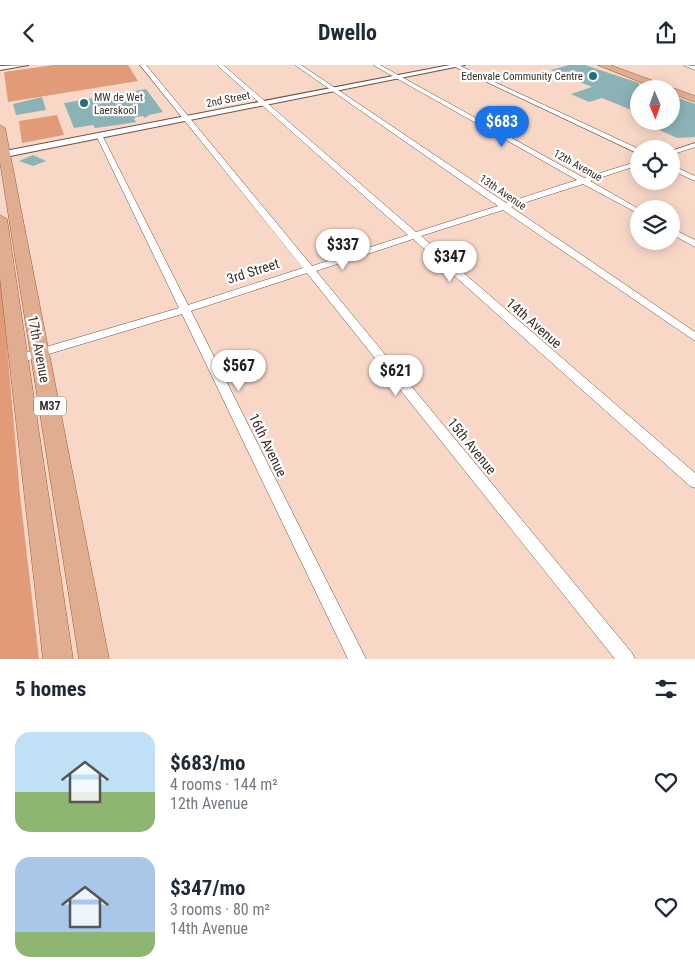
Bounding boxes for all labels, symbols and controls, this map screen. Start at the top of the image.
icon: back [15,19,43,47]
icon: share [652,19,680,47]
text: Dwello [318,20,377,45]
place label: Edenvale Community Centre [461,70,583,83]
marker: Edenvale Community Centre [587,70,599,82]
north arrow [630,80,680,130]
map controls [630,80,680,250]
street label: 2nd Street [205,89,251,110]
place label: MW de Wet Laerskool [94,91,143,117]
marker: MW de Wet Laerskool [78,97,90,109]
pin: $683 [472,106,532,148]
text: $683 [486,112,518,131]
button: locate [630,140,680,190]
street label: 12th Avenue [551,147,604,184]
street label: 13th Avenue [477,172,529,213]
button: layers [630,200,680,250]
pin: $337 [313,229,373,271]
text: $337 [327,235,359,254]
pin: $347 [420,241,480,283]
text: $347 [434,247,466,266]
street label: 3rd Street [225,255,281,287]
street label: 14th Avenue [503,295,565,352]
street label: 17th Avenue [25,314,53,384]
pin: $567 [209,349,269,392]
pin: $621 [366,355,426,397]
text: $567 [223,356,255,375]
text: $621 [380,361,412,380]
road number: M37 [34,397,66,416]
street label: 16th Avenue [246,411,290,480]
street label: 15th Avenue [444,414,500,478]
icon: filters [652,675,680,703]
text: 5 homes [15,677,86,701]
text: $683/mo [170,751,245,775]
icon: home [55,752,115,812]
icon: heart [652,768,680,796]
text: 4 rooms · 144 m² [170,775,278,794]
text: 12th Avenue [170,794,248,813]
text: $347/mo [170,876,245,900]
icon: home [55,877,115,937]
icon: heart [652,893,680,921]
text: 3 rooms · 80 m² [170,900,270,919]
text: 14th Avenue [170,919,248,938]

